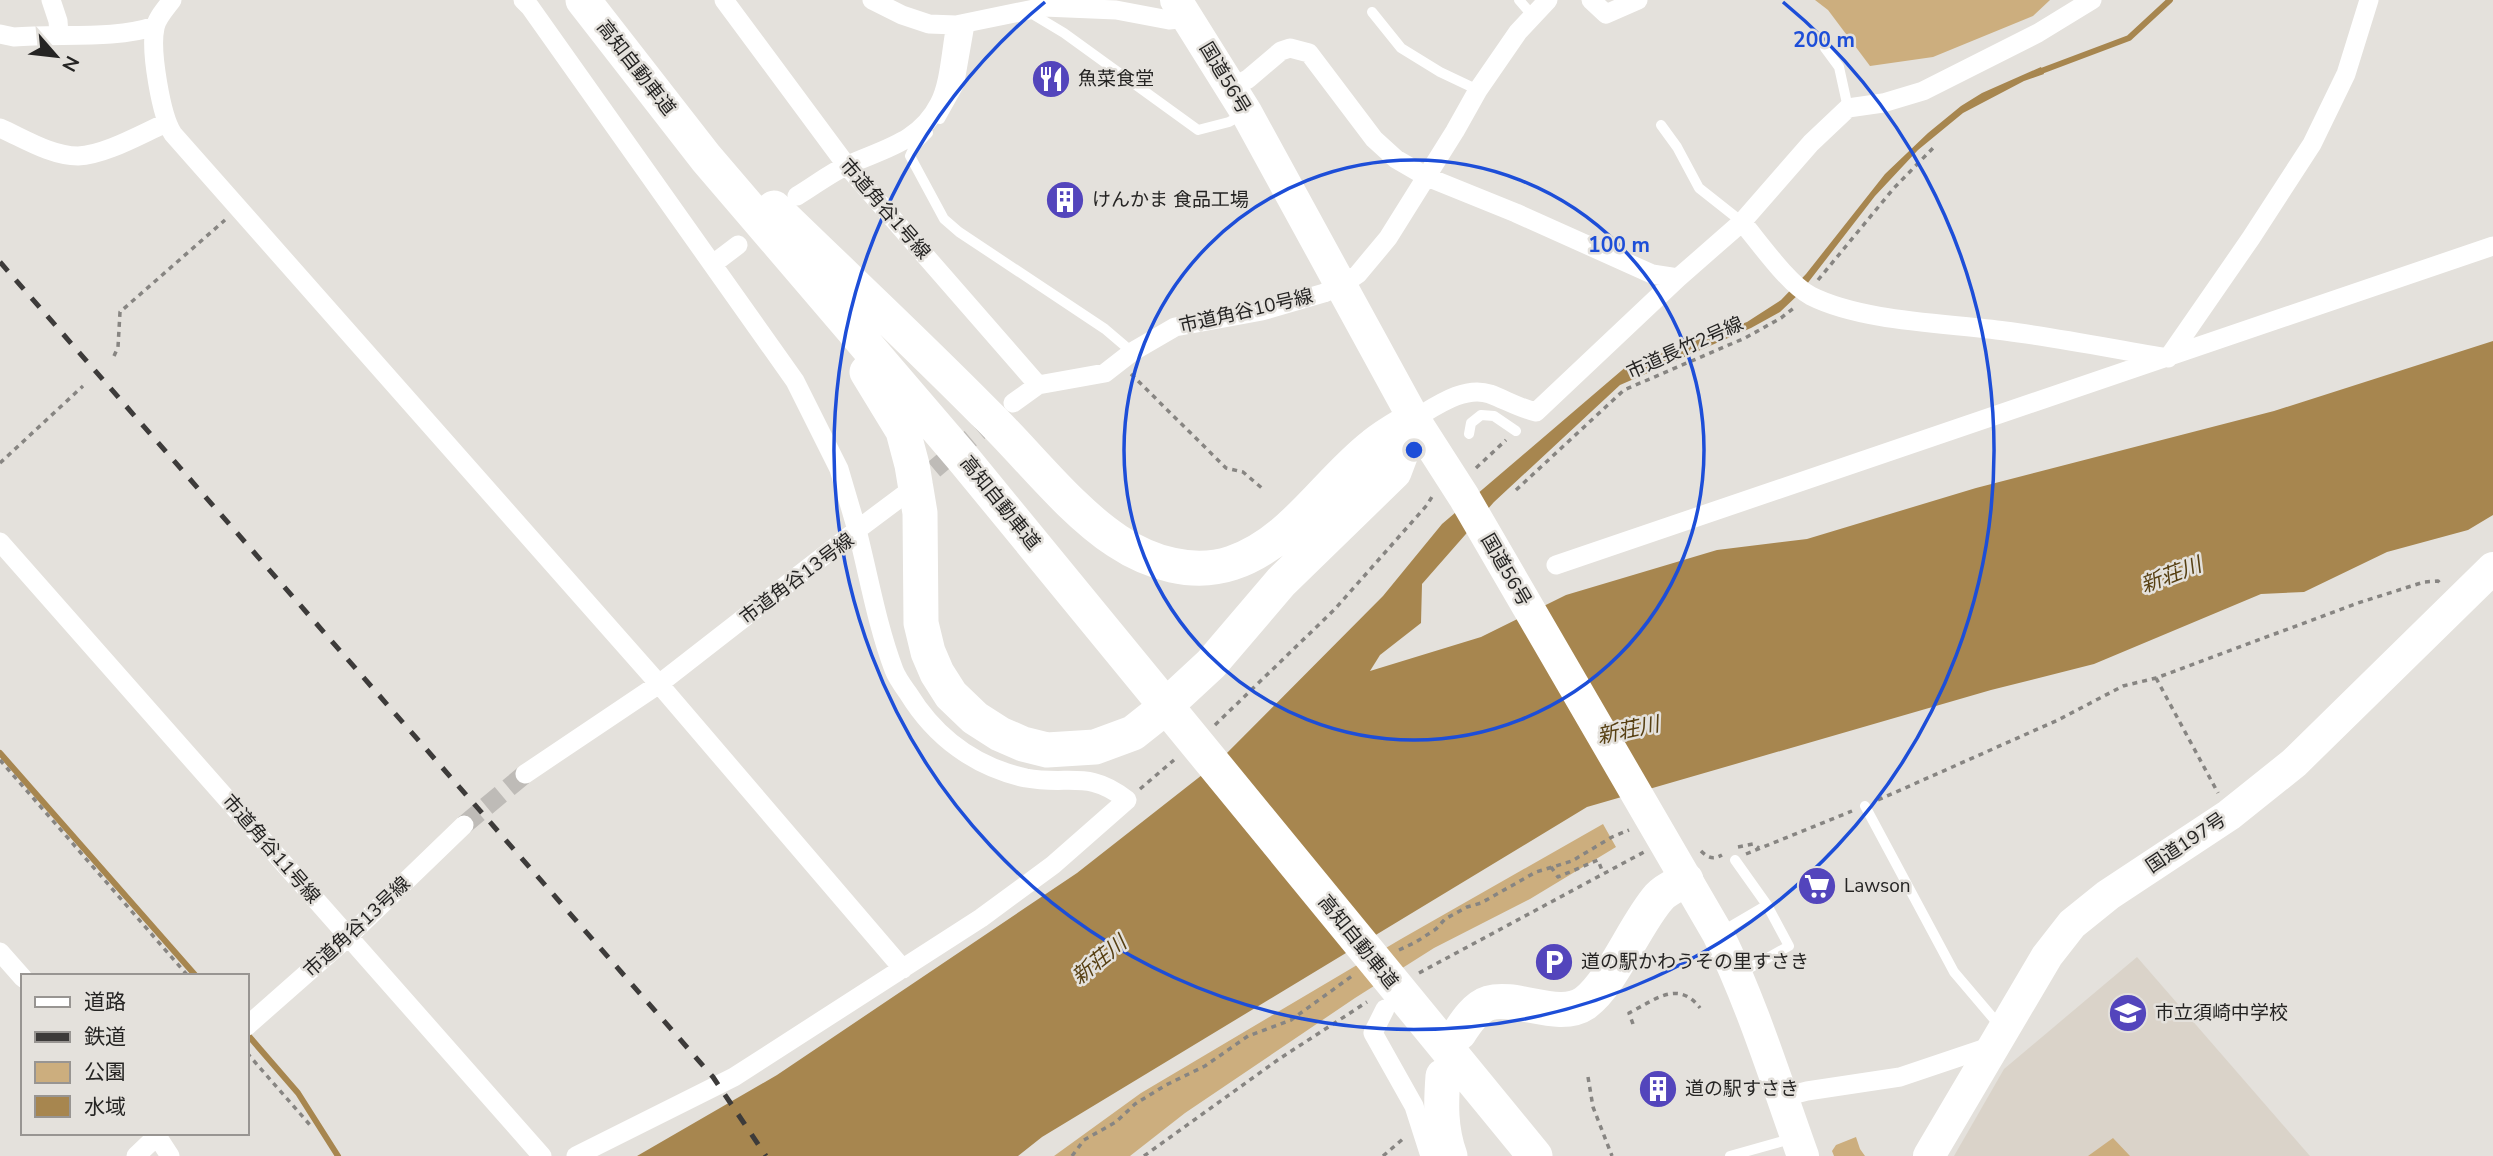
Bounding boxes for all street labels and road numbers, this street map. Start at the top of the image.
street label: 高知自動車道 [591,15,681,121]
street label: 国道56号 [1193,37,1257,119]
street label: 市道角谷1号線 [834,153,936,265]
street label: 市道角谷10号線 [1176,283,1316,339]
street label: 市道長竹2号線 [1622,311,1748,385]
street label: 高知自動車道 [954,451,1046,555]
street label: 市道角谷13号線 [735,527,859,631]
street label: 国道56号 [1475,529,1537,611]
street label: 市道角谷11号線 [216,789,326,909]
street label: 国道197号 [2141,807,2231,879]
street label: 市道角谷13号線 [298,871,416,983]
street label: 高知自動車道 [1312,890,1404,994]

